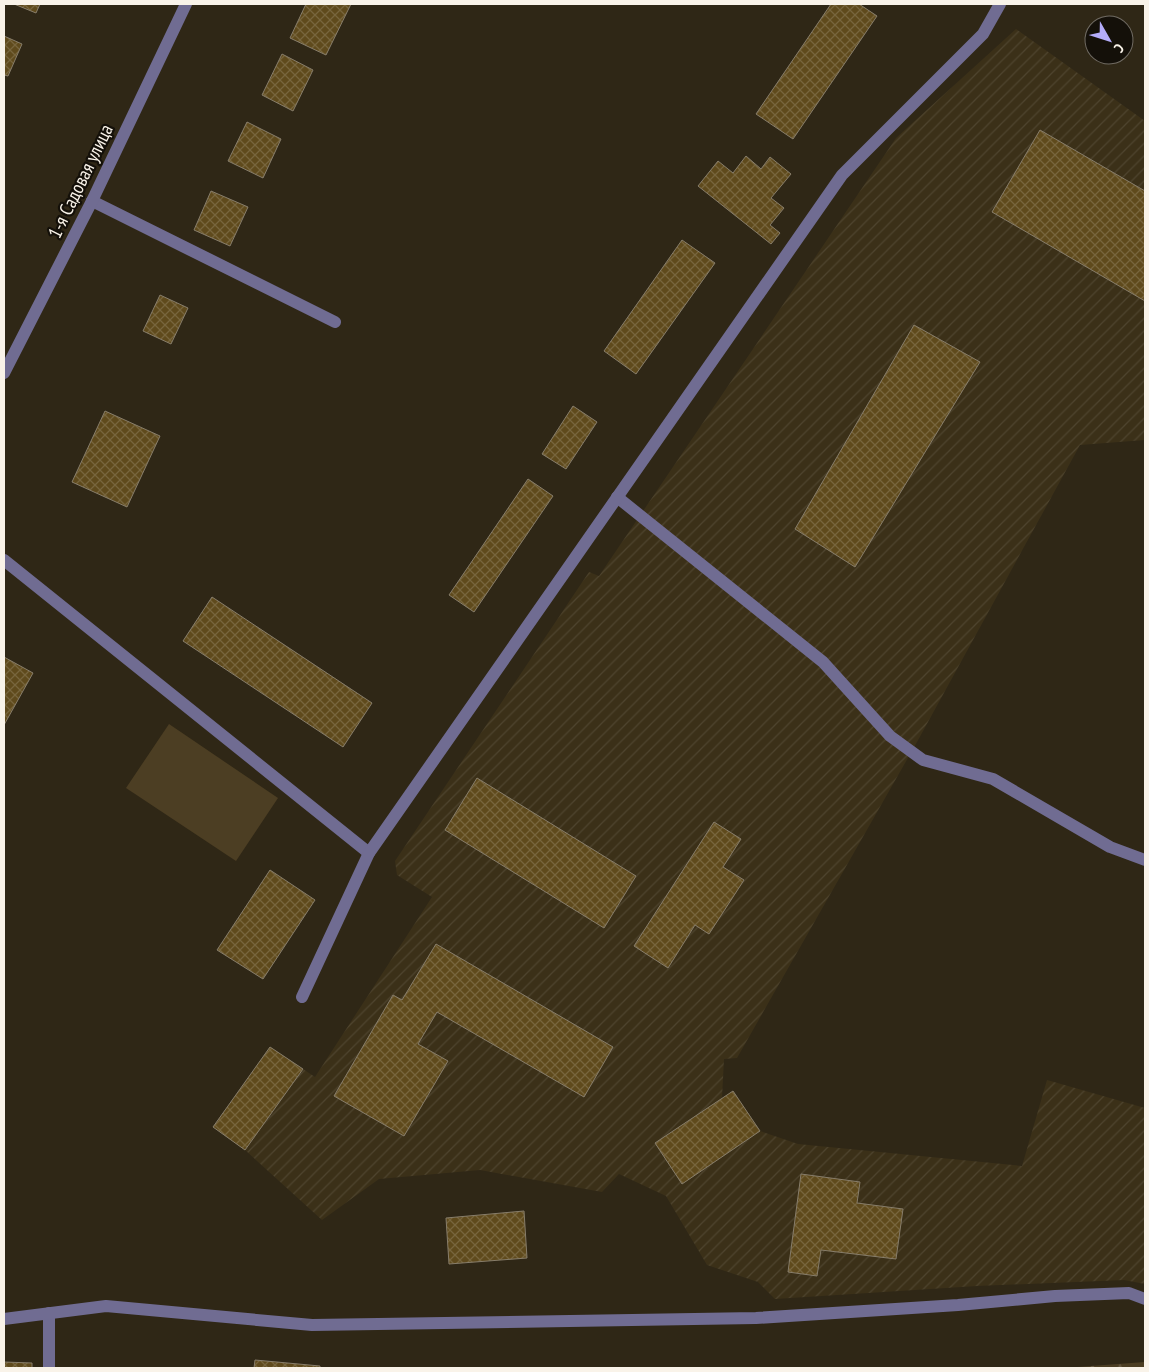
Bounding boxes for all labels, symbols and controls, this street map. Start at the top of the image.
north arrow [1084,15,1134,65]
text: С [1110,40,1128,57]
street label: 1-я Садовая улица [42,120,118,242]

